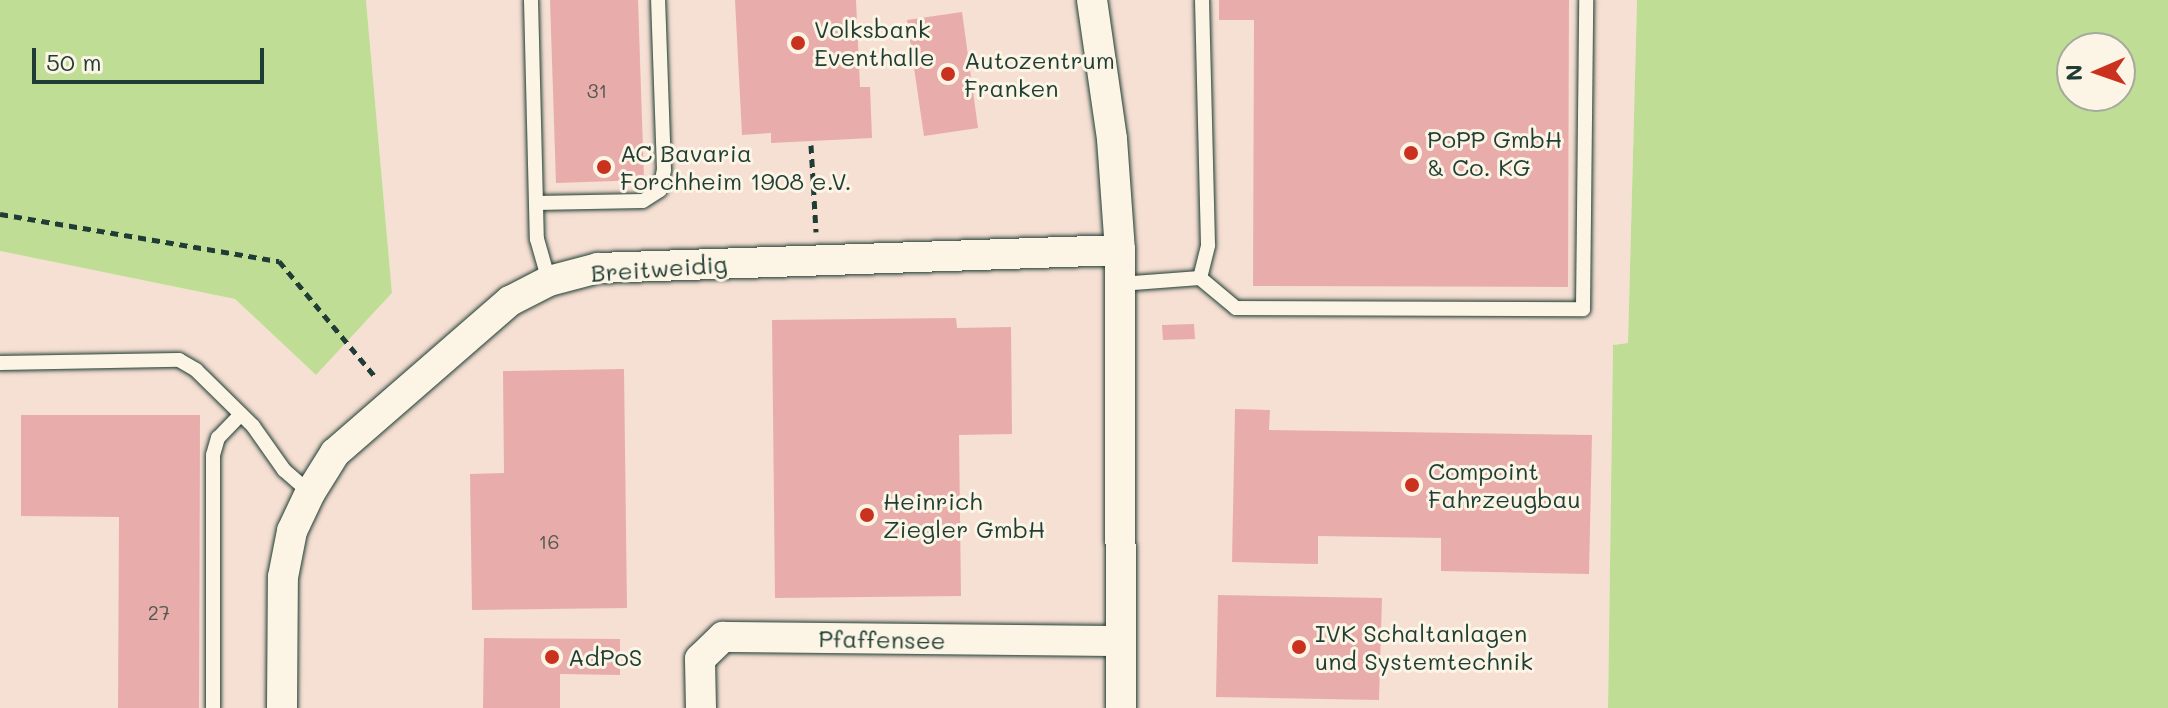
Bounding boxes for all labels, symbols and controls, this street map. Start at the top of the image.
place label: Volksbank Eventhalle [814,15,935,71]
scale bar [36,32,268,82]
north arrow [2056,32,2136,112]
marker: Volksbank Eventhalle [789,34,807,52]
text: 50 m [46,46,102,77]
place label: Autozentrum Franken [964,46,1115,102]
text: N [2059,64,2088,82]
marker: Autozentrum Franken [939,65,957,83]
house number: 31 [587,78,607,102]
place label: PoPP GmbH & Co. KG [1427,125,1562,181]
place label: AC Bavaria Forchheim 1908 e.V. [620,139,852,195]
marker: PoPP GmbH & Co. KG [1402,144,1420,162]
marker: AC Bavaria Forchheim 1908 e.V. [595,158,613,176]
street label: Breitweidig [590,249,728,287]
place label: Compoint Fahrzeugbau [1428,457,1581,513]
marker: Compoint Fahrzeugbau [1403,476,1421,494]
place label: Heinrich Ziegler GmbH [883,487,1045,543]
marker: Heinrich Ziegler GmbH [858,506,876,524]
house number: 16 [538,529,560,553]
house number: 27 [148,600,170,624]
place label: IVK Schaltanlagen und Systemtechnik [1315,619,1533,675]
street label: Pfaffensee [818,623,946,655]
marker: IVK Schaltanlagen und Systemtechnik [1290,638,1308,656]
place label: AdPoS [568,643,642,671]
marker: AdPoS [543,648,561,666]

